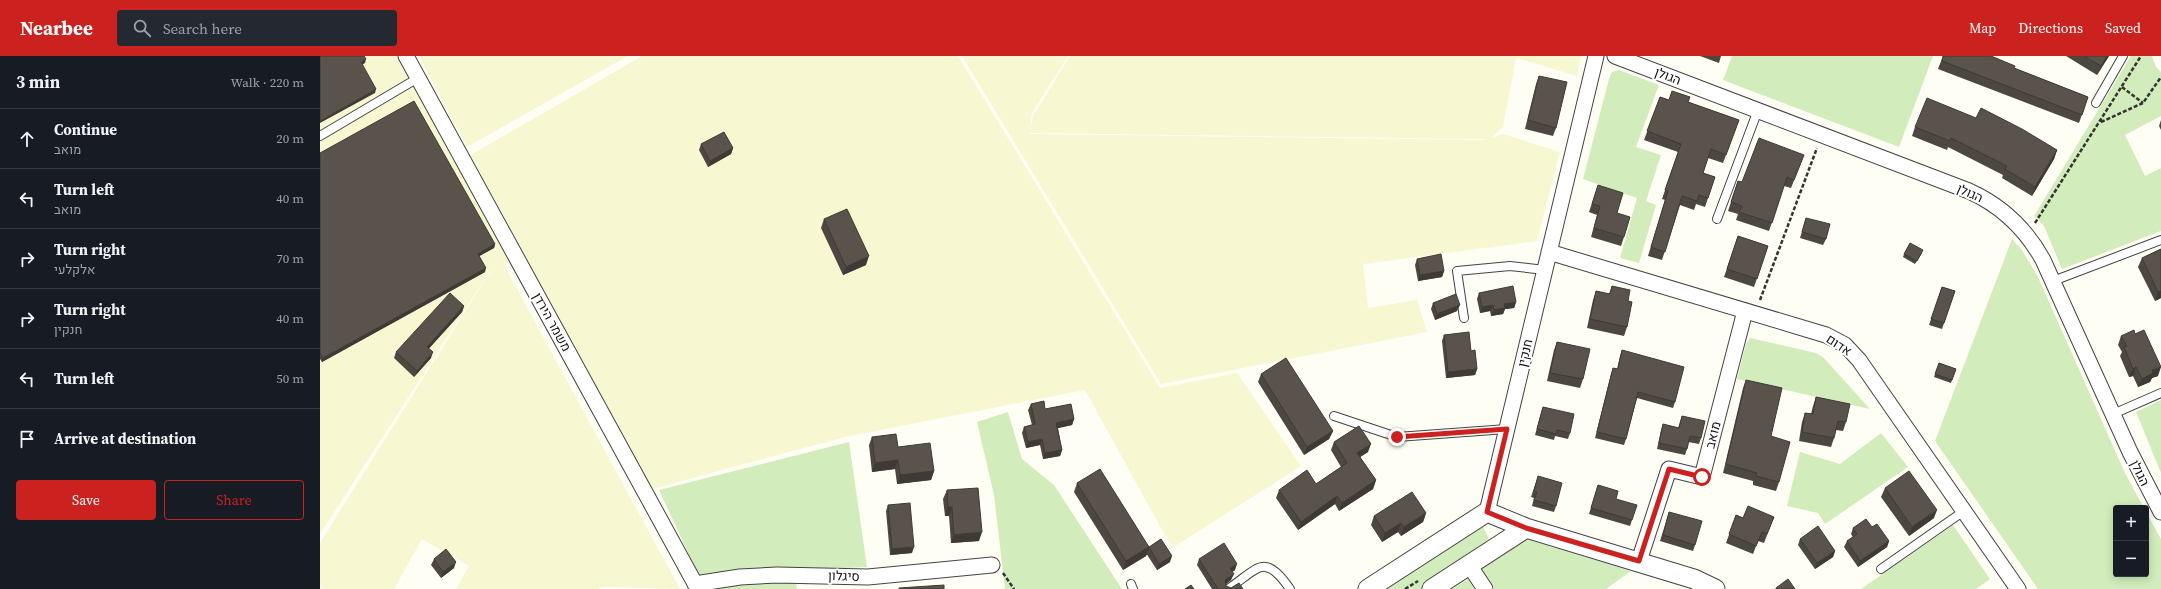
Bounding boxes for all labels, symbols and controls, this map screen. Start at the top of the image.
search box [117,10,397,46]
text: Nearbee [20,15,93,41]
icon: search [131,17,153,39]
text: Search here [163,18,242,39]
text: Map [1969,18,1996,38]
text: Directions [2018,18,2083,38]
text: Saved [2105,18,2141,38]
street label: הגולן [1652,63,1684,89]
text: 3 min [16,70,60,94]
text: Walk · 220 m [231,74,304,91]
text: Continue [54,119,117,140]
icon: ahead [16,128,38,150]
text: 20 m [276,130,304,147]
text: מואב [54,141,81,158]
text: Turn left [54,179,114,200]
street label: הגולן [1954,180,1986,206]
icon: left [16,188,38,210]
text: 40 m [276,190,304,207]
text: מואב [54,201,81,218]
text: Turn right [54,239,126,260]
icon: right [16,248,38,270]
text: 70 m [276,250,304,267]
text: אלקלעי [54,261,95,278]
street label: משמר הירדן [529,290,575,354]
text: Turn right [54,299,126,320]
icon: right [16,308,38,330]
text: 40 m [276,310,304,327]
text: חנקין [54,321,82,338]
street label: אדום [1823,330,1855,360]
street label: חנקין [1514,337,1536,369]
icon: left [16,368,38,390]
text: Turn left [54,368,114,389]
text: 50 m [276,370,304,387]
street label: מואב [1701,420,1725,450]
icon: arrive [16,428,38,450]
text: Arrive at destination [54,428,196,449]
route end [1388,428,1406,446]
street label: הגולן [2126,457,2154,489]
route start [1693,468,1711,486]
button: Save [16,480,156,520]
button: Share [164,480,304,520]
map controls [2113,505,2149,577]
button: + [2113,505,2149,541]
button: − [2113,541,2149,577]
street label: סיגלון [828,567,860,585]

